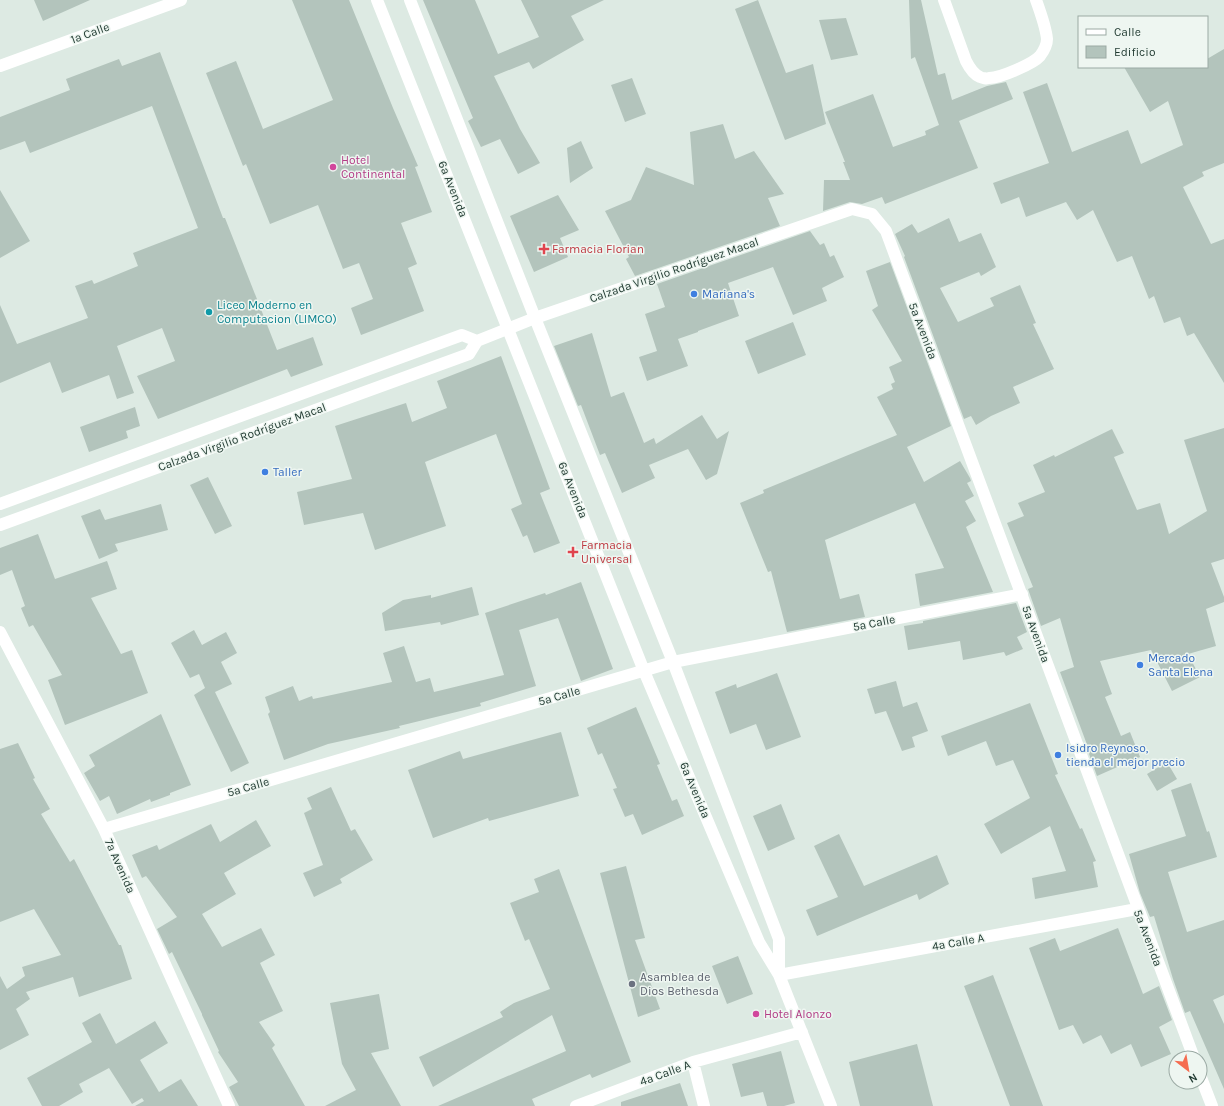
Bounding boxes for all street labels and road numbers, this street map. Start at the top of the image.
street label: 1a Calle [69,20,111,46]
street label: 6a Avenida [435,159,471,219]
street label: Calzada Virgilio Rodríguez Macal [588,234,760,306]
street label: 5a Avenida [906,301,940,361]
street label: Calzada Virgilio Rodríguez Macal [156,400,328,474]
street label: 6a Avenida [555,460,591,520]
street label: 5a Avenida [1019,604,1053,664]
street label: 5a Calle [852,612,896,634]
street label: 5a Calle [536,683,582,709]
street label: 6a Avenida [677,760,713,820]
street label: 5a Calle [225,774,271,800]
street label: 7a Avenida [102,836,138,896]
street label: 5a Avenida [1131,908,1165,968]
street label: 4a Calle A [931,931,985,953]
street label: 4a Calle A [638,1057,692,1089]

